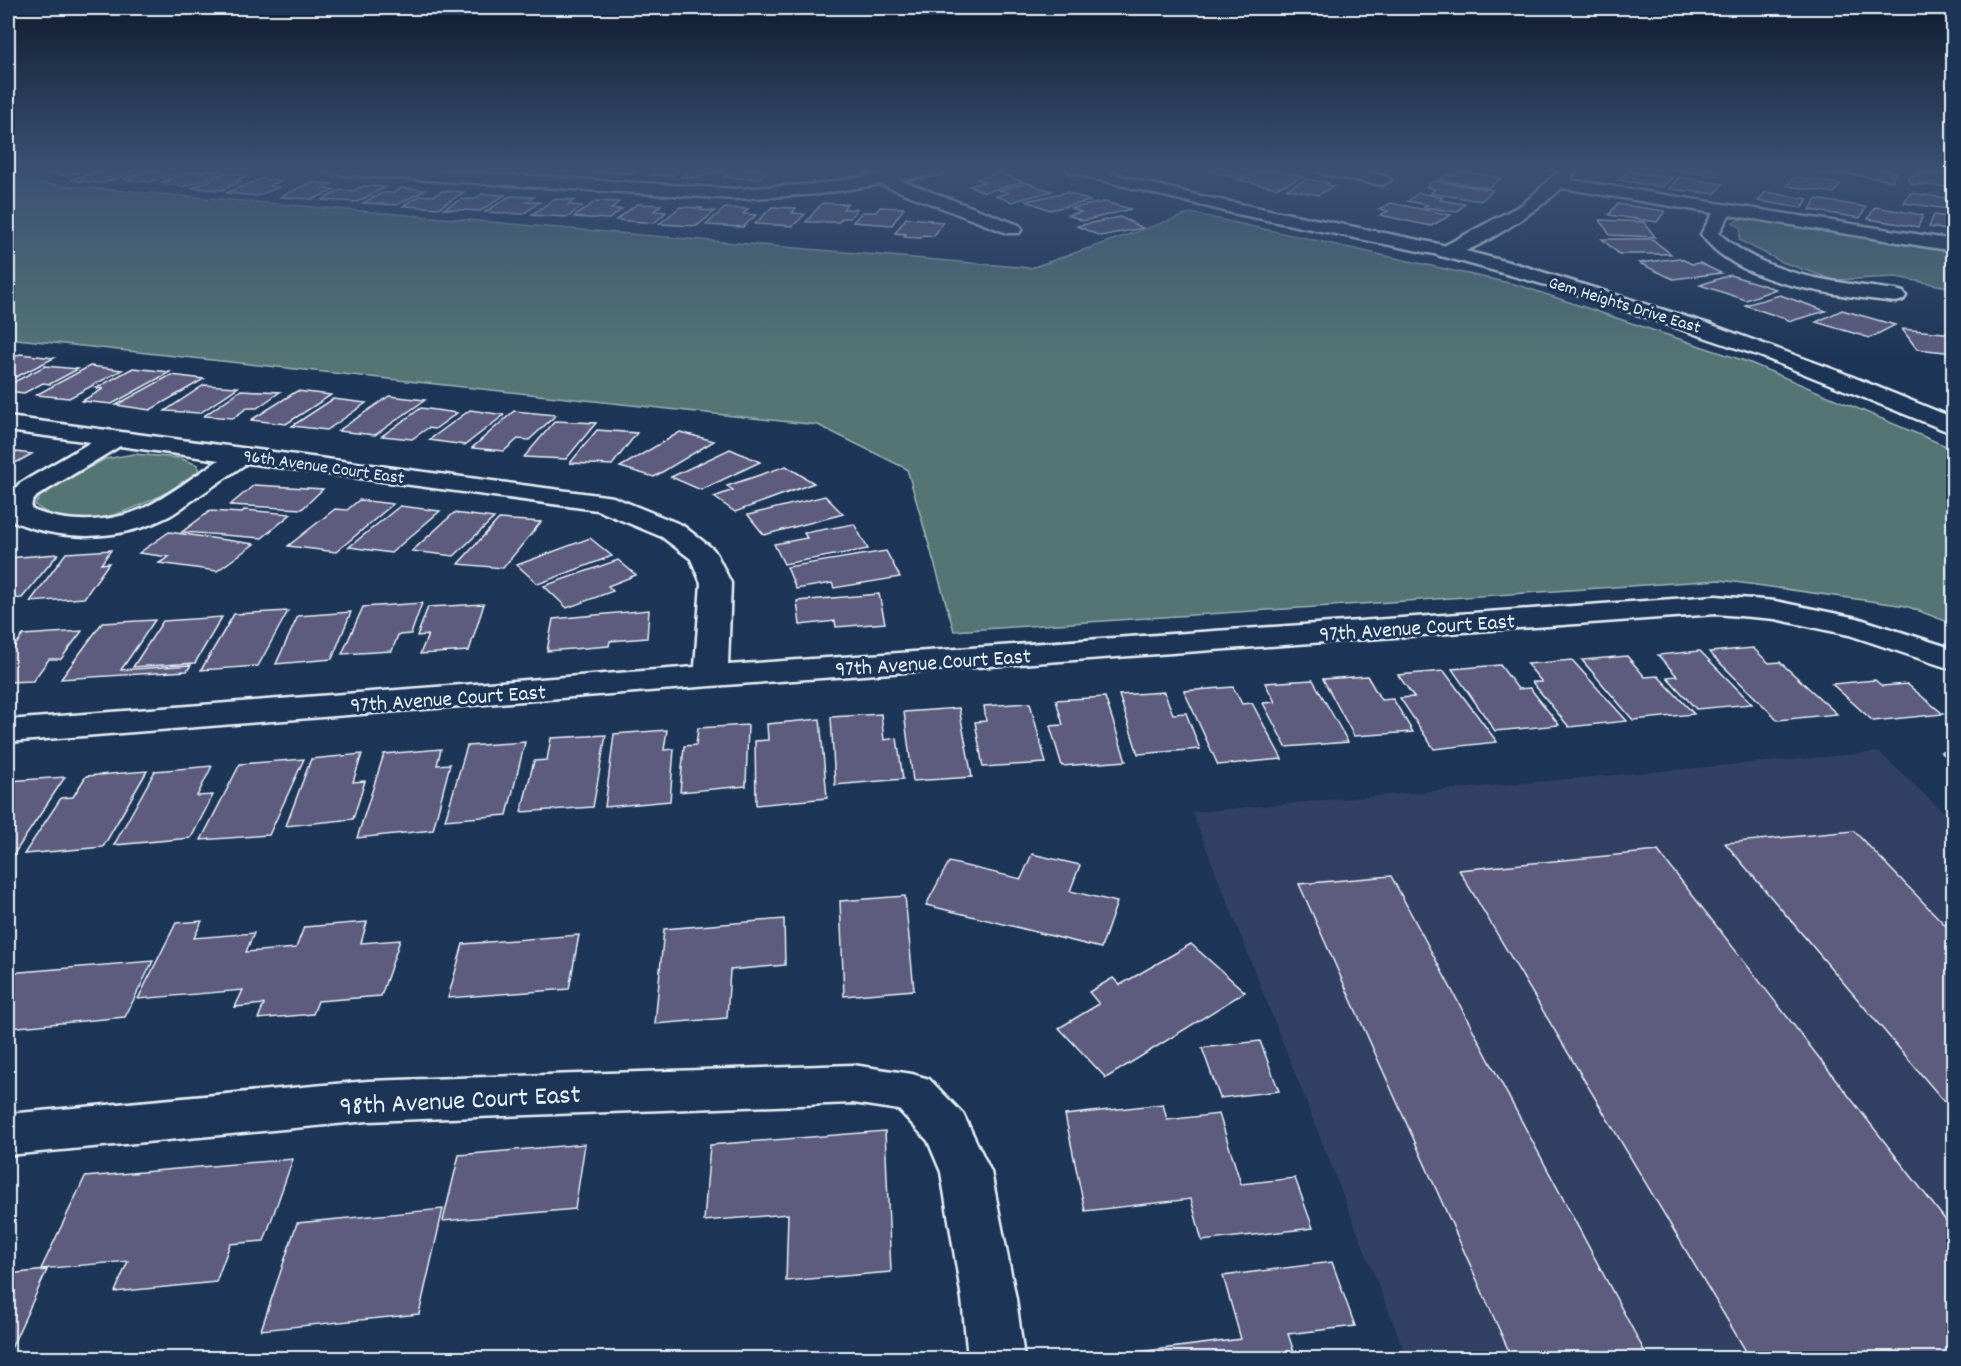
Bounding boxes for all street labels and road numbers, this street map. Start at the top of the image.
street label: Gem Heights Drive East [1545,271,1704,342]
street label: 96th Avenue Court East [242,445,406,492]
street label: 97th Avenue Court East [1318,607,1516,652]
street label: 97th Avenue Court East [834,642,1032,687]
street label: 97th Avenue Court East [349,678,547,723]
street label: 98th Avenue Court East [339,1077,582,1128]

